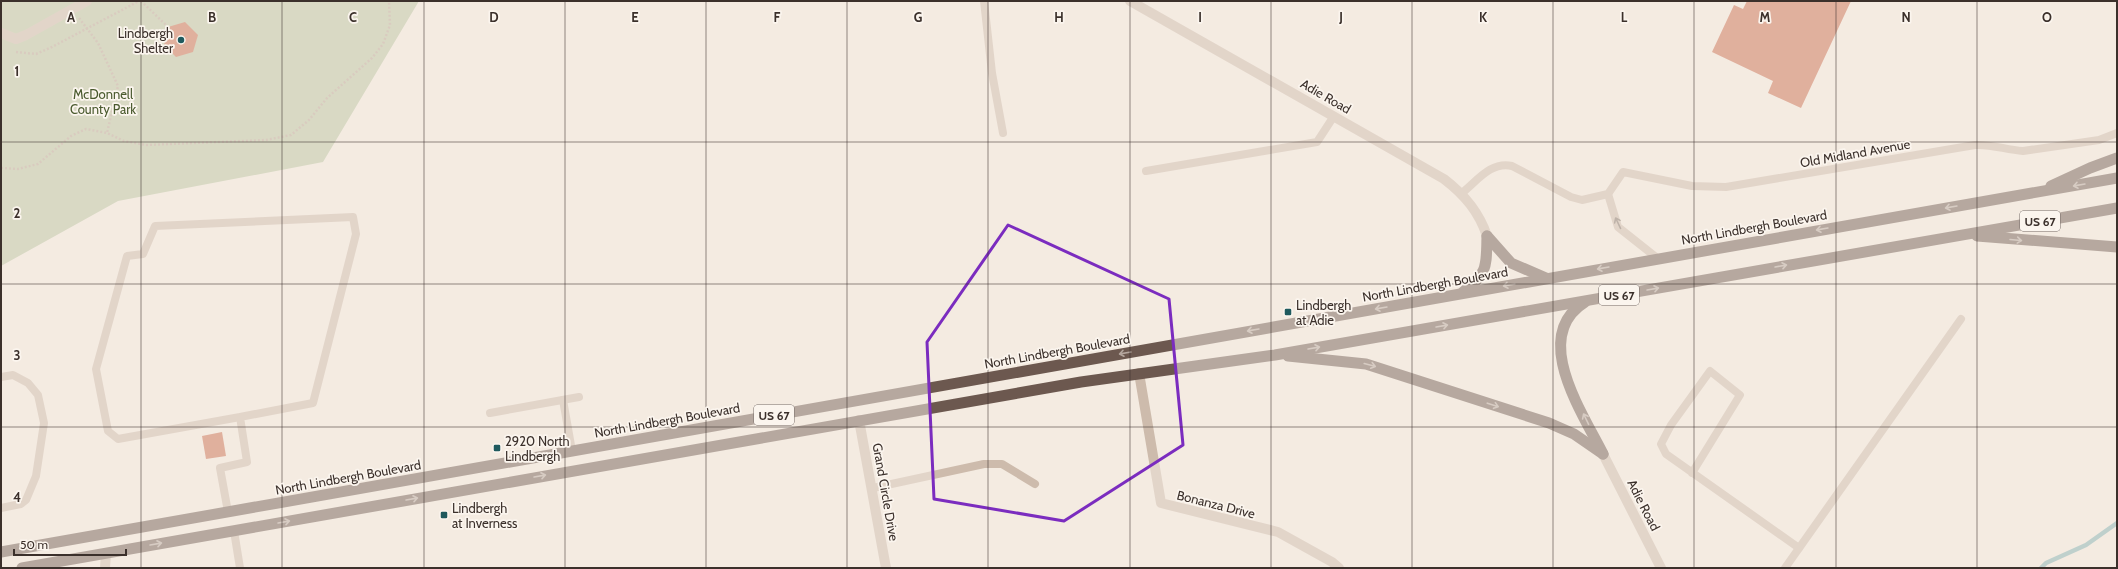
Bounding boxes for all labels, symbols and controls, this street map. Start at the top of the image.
text: A [67,9,76,25]
text: B [208,9,216,25]
text: C [349,9,357,25]
text: D [489,9,499,25]
text: E [631,9,639,25]
text: F [774,9,781,25]
text: G [914,9,923,25]
text: H [1054,9,1064,25]
text: I [1198,9,1202,25]
text: J [1338,9,1343,25]
text: K [1479,9,1488,25]
text: L [1621,9,1628,25]
text: M [1760,9,1771,25]
text: N [1901,9,1911,25]
text: O [2042,9,2052,25]
place label: Lindbergh Shelter [118,25,174,56]
marker: Lindbergh Shelter [176,35,186,45]
text: 1 [15,63,19,79]
street label: Adie Road [1298,75,1354,117]
park label: McDonnell County Park [70,86,136,117]
street label: Old Midland Avenue [1799,135,1912,171]
one-way arrow [2072,181,2085,189]
one-way arrow [1944,203,1957,211]
text: 2 [14,205,21,221]
street label: North Lindbergh Boulevard [1680,206,1828,248]
road number: US 67 [2020,211,2060,231]
one-way arrow [1614,218,1621,230]
one-way arrow [1816,226,1829,234]
one-way arrow [2009,236,2022,243]
one-way arrow [1774,262,1787,270]
street label: North Lindbergh Boulevard [1361,263,1509,305]
one-way arrow [1597,264,1610,272]
one-way arrow [1502,281,1515,289]
road number: US 67 [1599,285,1639,305]
one-way arrow [1646,285,1659,293]
place label: Lindbergh at Adie [1296,297,1351,328]
one-way arrow [1374,304,1387,312]
marker: Lindbergh at Adie [1283,307,1293,317]
one-way arrow [1435,322,1448,330]
one-way arrow [1246,327,1259,335]
street label: North Lindbergh Boulevard [983,330,1131,372]
one-way arrow [1307,344,1320,352]
text: 3 [13,347,21,363]
one-way arrow [1118,350,1131,358]
one-way arrow [1363,362,1376,369]
street label: North Lindbergh Boulevard [593,399,741,441]
one-way arrow [1487,402,1500,409]
road number: US 67 [754,405,794,425]
one-way arrow [1582,413,1589,425]
place label: 2920 North Lindbergh [505,433,570,464]
street label: Grand Circle Drive [870,442,903,543]
marker: 2920 North Lindbergh [492,443,502,453]
street label: North Lindbergh Boulevard [274,456,422,498]
one-way arrow [534,472,547,480]
street label: Adie Road [1624,477,1664,533]
street label: Bonanza Drive [1175,487,1257,522]
text: 4 [13,489,21,505]
one-way arrow [406,495,419,503]
place label: Lindbergh at Inverness [452,500,518,531]
marker: Lindbergh at Inverness [439,510,449,520]
one-way arrow [278,517,291,525]
scale bar [14,531,126,557]
text: 50 m [20,537,48,552]
one-way arrow [150,540,163,548]

